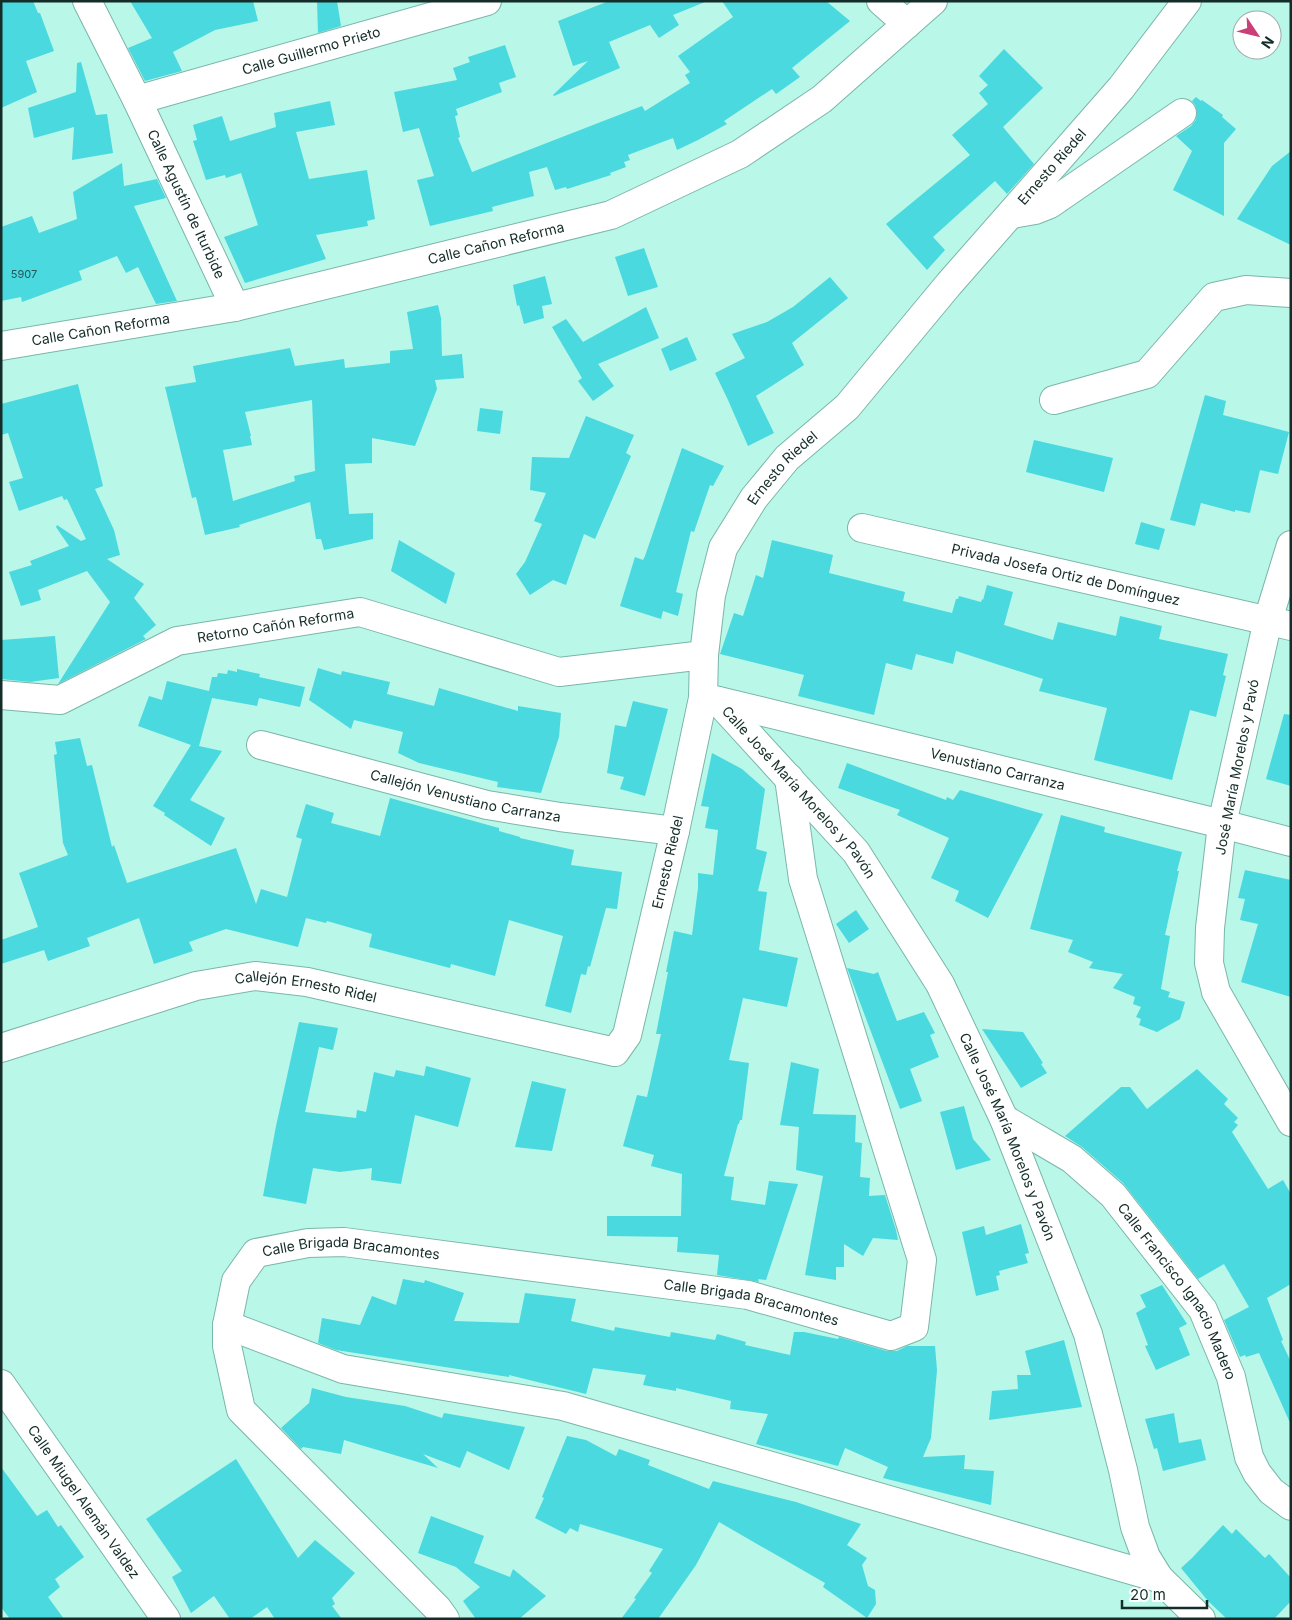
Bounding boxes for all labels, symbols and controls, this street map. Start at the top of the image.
north arrow [1232,10,1282,60]
street label: Calle Guillermo Prieto [240,23,382,78]
text: N [1258,33,1278,52]
street label: Ernesto Riedel [1014,125,1089,208]
street label: Calle Agustín de Iturbide [144,127,229,281]
street label: Calle Cañon Reforma [426,218,566,268]
house number: 5907 [11,267,37,281]
street label: Calle Cañon Reforma [30,309,171,349]
street label: Ernesto Riedel [743,427,820,508]
street label: Privada Josefa Ortiz de Domínguez [950,540,1182,608]
street label: Retorno Cañón Reforma [196,604,355,646]
street label: José María Morelos y Pavó [1211,678,1262,856]
street label: Calle José María Morelos y Pavón [719,702,879,881]
street label: Venustiano Carranza [929,744,1067,793]
street label: Callejón Venustiano Carranza [369,765,562,825]
street label: Ernesto Riedel [648,814,686,910]
street label: Callejón Ernesto Ridel [233,967,379,1006]
street label: Calle José María Morelos y Pavón [956,1030,1060,1243]
street label: Calle Francisco Ignacio Madero [1114,1199,1240,1382]
street label: Calle Brigada Bracamontes [261,1233,441,1262]
street label: Calle Brigada Bracamontes [663,1275,841,1329]
street label: Calle Miugel Alemán Valdez [24,1422,144,1582]
scale bar [1122,1578,1207,1610]
text: 20 m [1130,1585,1166,1604]

